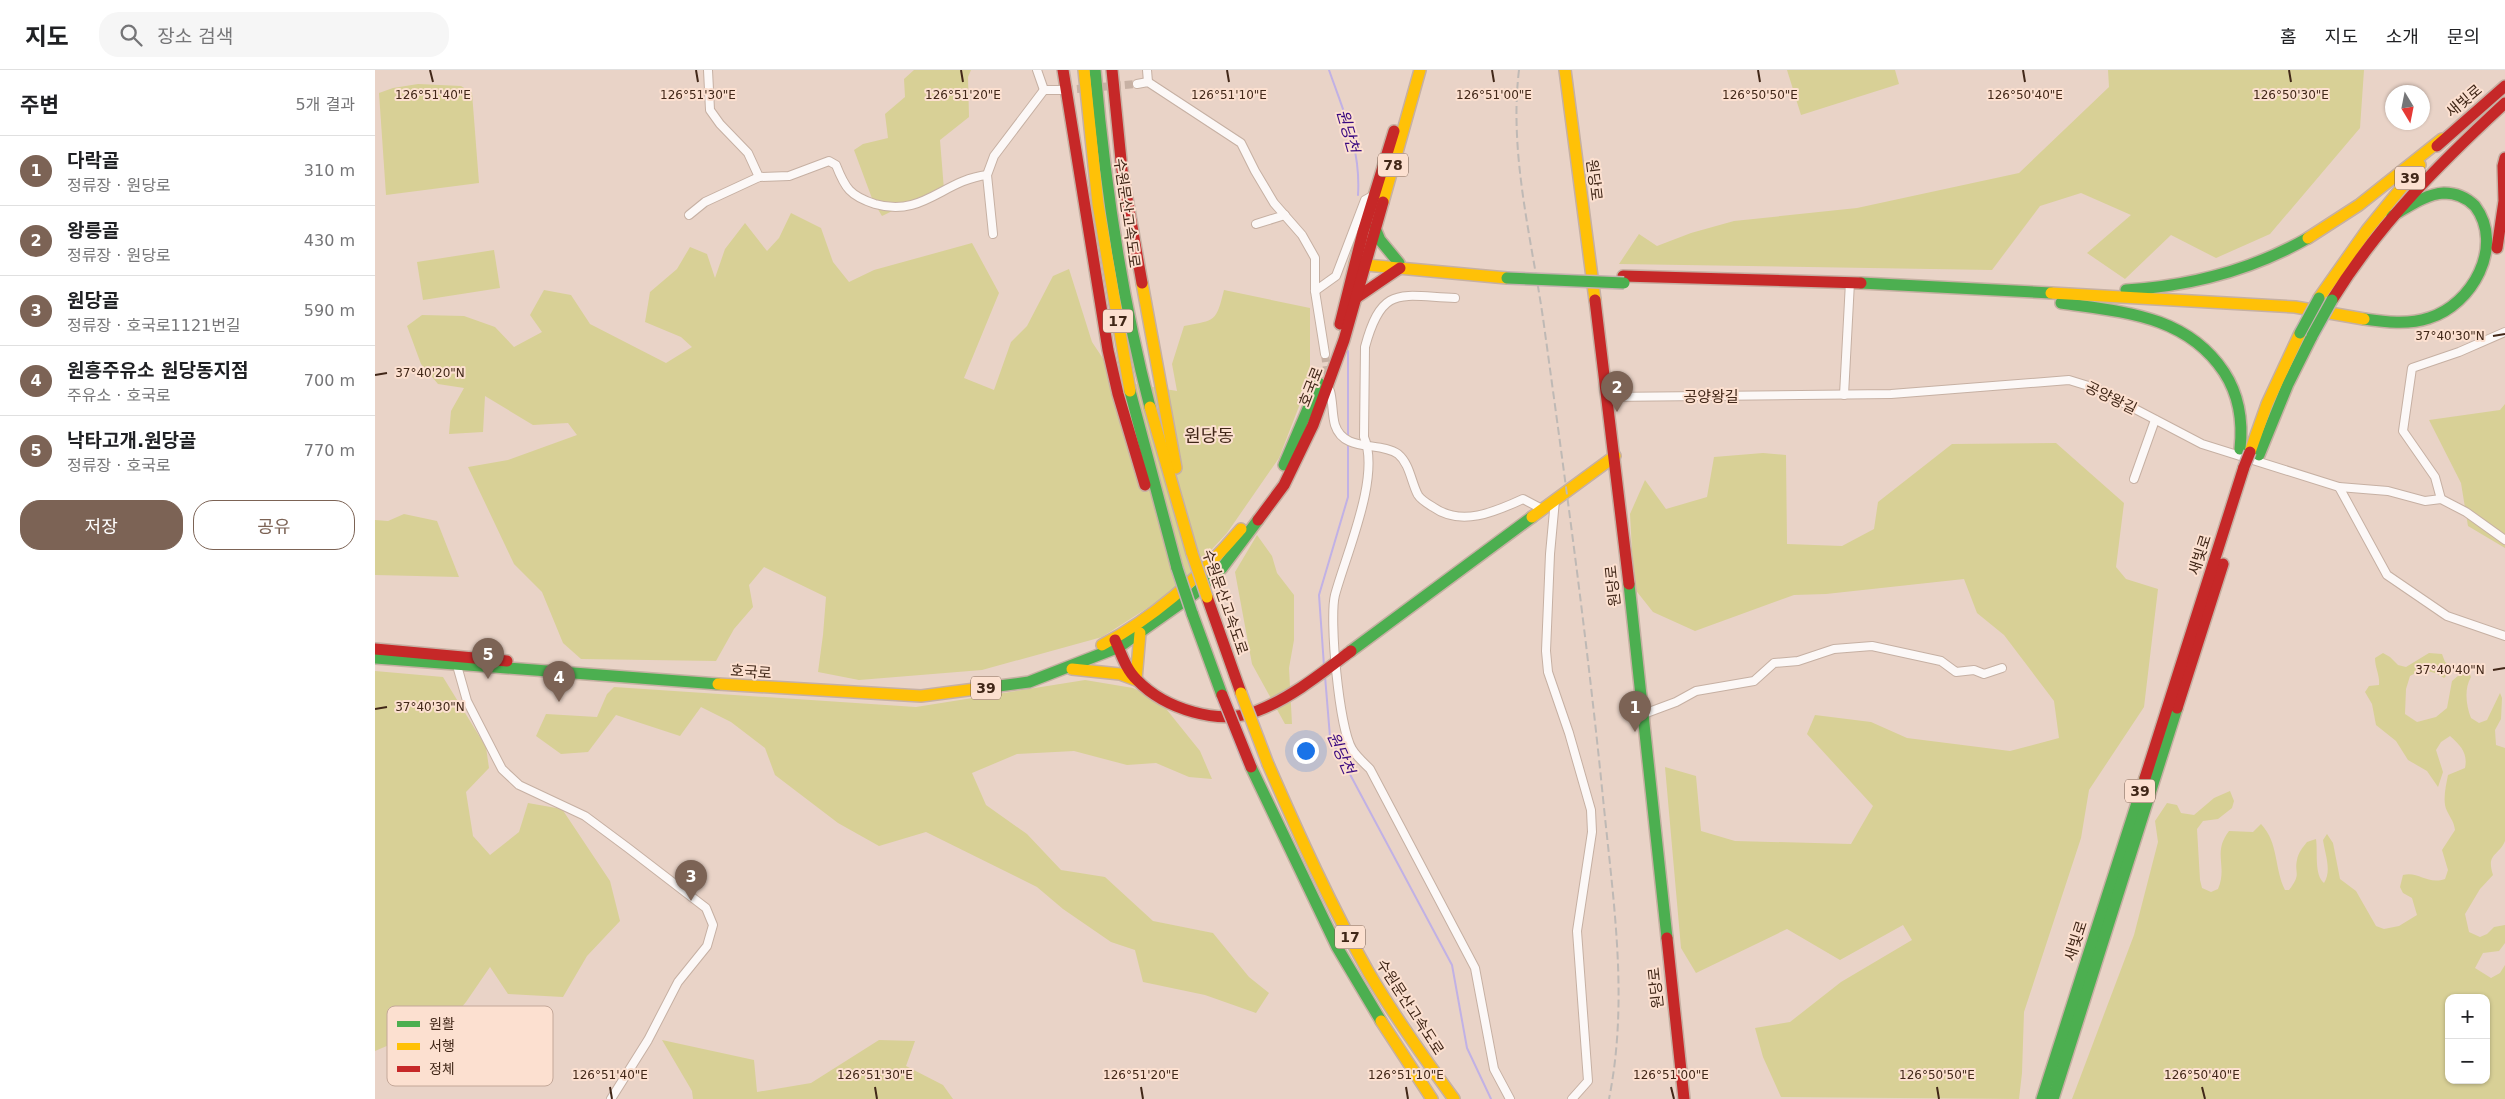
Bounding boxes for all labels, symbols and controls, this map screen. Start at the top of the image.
search box [99,12,449,57]
icon: search [117,21,145,49]
text: 지도 [25,23,69,51]
text: 장소 검색 [157,25,233,47]
text: 홈 [2280,26,2297,47]
text: 지도 [2325,26,2358,47]
text: 소개 [2386,26,2419,47]
text: 문의 [2447,26,2480,47]
street label: 새빛로 [2442,81,2486,121]
north arrow [2385,85,2430,130]
text: 126°51'40"E [395,88,471,102]
text: 126°51'30"E [660,88,736,102]
text: 126°51'20"E [925,88,1001,102]
text: 126°51'10"E [1191,88,1267,102]
text: 126°51'00"E [1456,88,1532,102]
text: 126°50'50"E [1722,88,1798,102]
text: 126°50'40"E [1987,88,2063,102]
text: 126°50'30"E [2253,88,2329,102]
text: 주변 [20,93,59,117]
text: 5개 결과 [296,95,355,114]
water label: 원당천 [1333,107,1364,157]
text: 다락골 [67,149,119,171]
road number: 78 [1378,154,1408,176]
street label: 수원문산고속도로 [1110,157,1144,269]
street label: 원당로 [1583,158,1605,202]
text: 1 [30,161,42,180]
text: 310 m [304,161,355,180]
road number: 39 [2395,166,2425,190]
text: 정류장 · 원당로 [67,176,171,195]
text: 왕릉골 [67,219,119,241]
text: 2 [30,231,42,250]
text: 430 m [304,231,355,250]
text: 정류장 · 원당로 [67,246,171,265]
text: 원당골 [67,289,119,311]
text: 3 [30,301,42,320]
text: 590 m [304,301,355,320]
road number: 17 [1103,310,1133,332]
text: 정류장 · 호국로1121번길 [67,316,241,335]
text: 37°40'30"N [2415,329,2485,343]
text: 원흥주유소 원당동지점 [67,359,248,381]
street label: 호국로 [1295,364,1327,410]
text: 37°40'20"N [395,366,465,380]
text: 4 [30,371,42,390]
text: 700 m [304,371,355,390]
pin: 2 [1601,371,1633,412]
street label: 공양왕길 [2082,378,2140,418]
text: 주유소 · 호국로 [67,386,171,405]
street label: 공양왕길 [1683,388,1739,406]
district label: 원당동 [1184,425,1234,446]
text: 낙타고개.원당골 [67,429,197,451]
text: 5 [30,441,42,460]
text: 770 m [304,441,355,460]
text: 정류장 · 호국로 [67,456,171,475]
button: 저장 [20,500,183,550]
button: 공유 [193,500,355,550]
street label: 새빛로 [2185,533,2215,577]
street label: 수원문산고속도로 [1199,547,1251,657]
street label: 원당로 [1602,564,1624,608]
pin: 5 [472,638,504,679]
pin: 4 [543,661,575,702]
street label: 호국로 [730,662,772,682]
text: 37°40'40"N [2415,663,2485,677]
road number: 39 [971,676,1001,700]
pin: 1 [1619,691,1651,732]
text: 37°40'30"N [395,700,465,714]
water label: 원당천 [1323,729,1360,779]
your location [1293,738,1319,764]
road number: 39 [2125,779,2155,802]
pin: 3 [675,860,707,901]
street label: 새빛로 [2061,919,2091,963]
road number: 17 [1335,926,1365,949]
street label: 수원문산고속도로 [1372,956,1448,1058]
street label: 원당로 [1645,966,1667,1010]
map controls [2445,994,2490,1084]
button: + [2445,994,2490,1039]
legend [387,1006,553,1086]
text: 원활 [429,1016,455,1032]
text: 서행 [429,1038,455,1054]
button: − [2445,1039,2490,1084]
text: 정체 [429,1061,455,1077]
text: 126°51'40"E [572,1068,648,1082]
text: 126°51'30"E [837,1068,913,1082]
text: 126°51'20"E [1103,1068,1179,1082]
text: 126°51'10"E [1368,1068,1444,1082]
text: 126°51'00"E [1633,1068,1709,1082]
text: 126°50'50"E [1899,1068,1975,1082]
text: 126°50'40"E [2164,1068,2240,1082]

